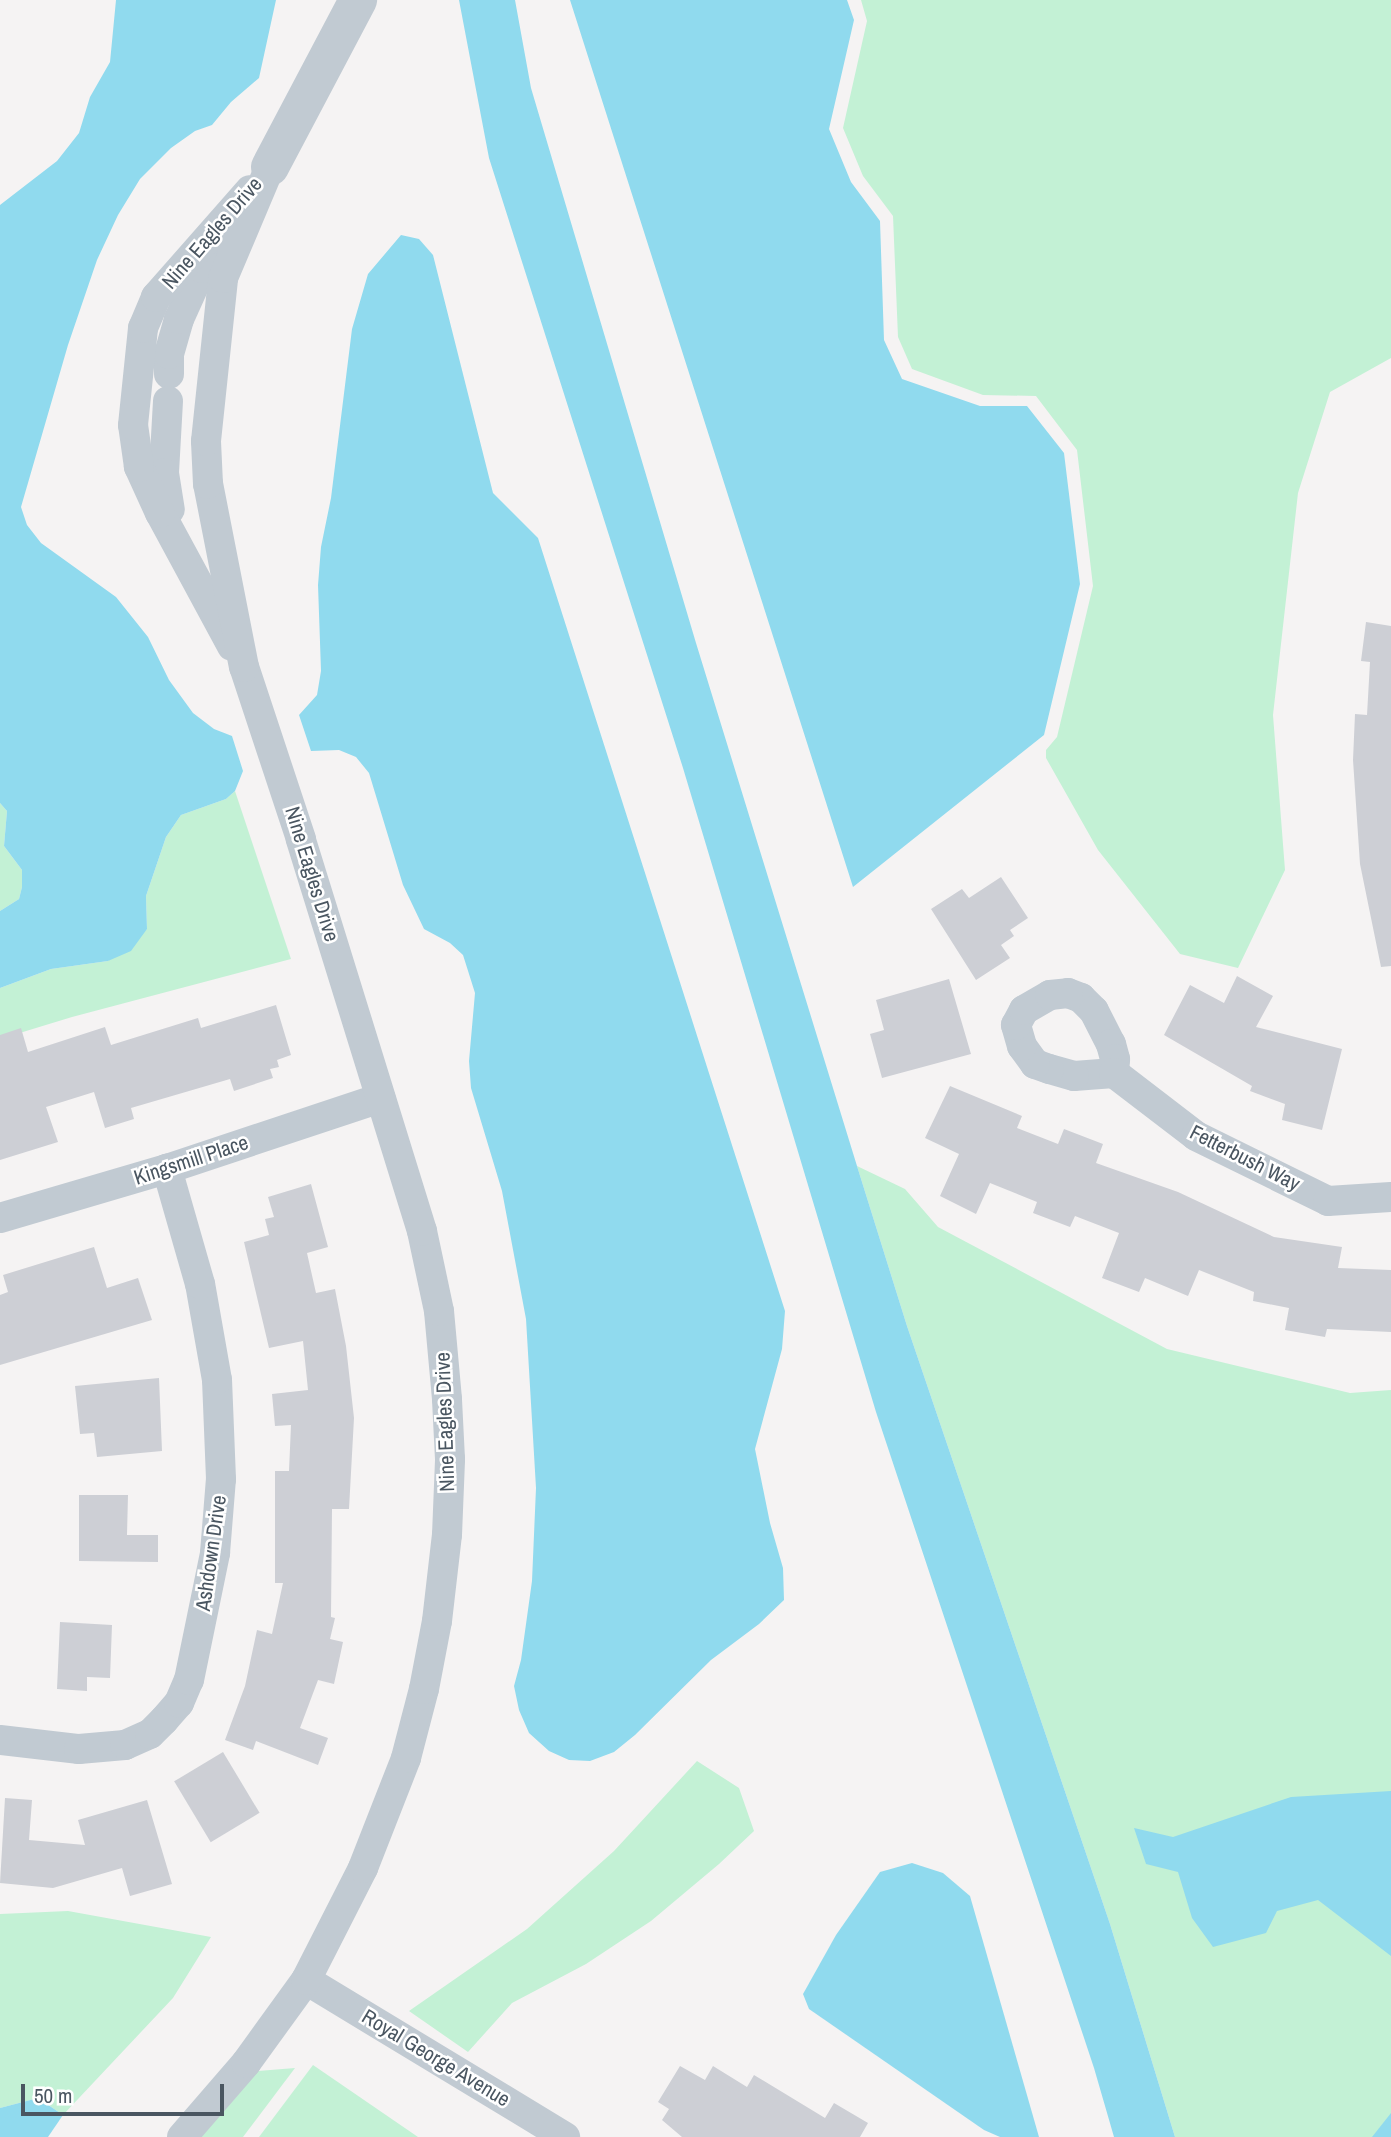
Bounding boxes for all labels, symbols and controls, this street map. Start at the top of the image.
street label: Nine Eagles Drive [157,172,267,294]
street label: Nine Eagles Drive [280,804,344,944]
street label: Fetterbush Way [1186,1120,1304,1196]
street label: Kingsmill Place [131,1130,251,1190]
street label: Nine Eagles Drive [430,1352,460,1492]
street label: Ashdown Drive [190,1493,232,1613]
street label: Royal George Avenue [357,2004,515,2112]
scale bar [24,2070,228,2114]
text: 50 m [34,2081,72,2110]

